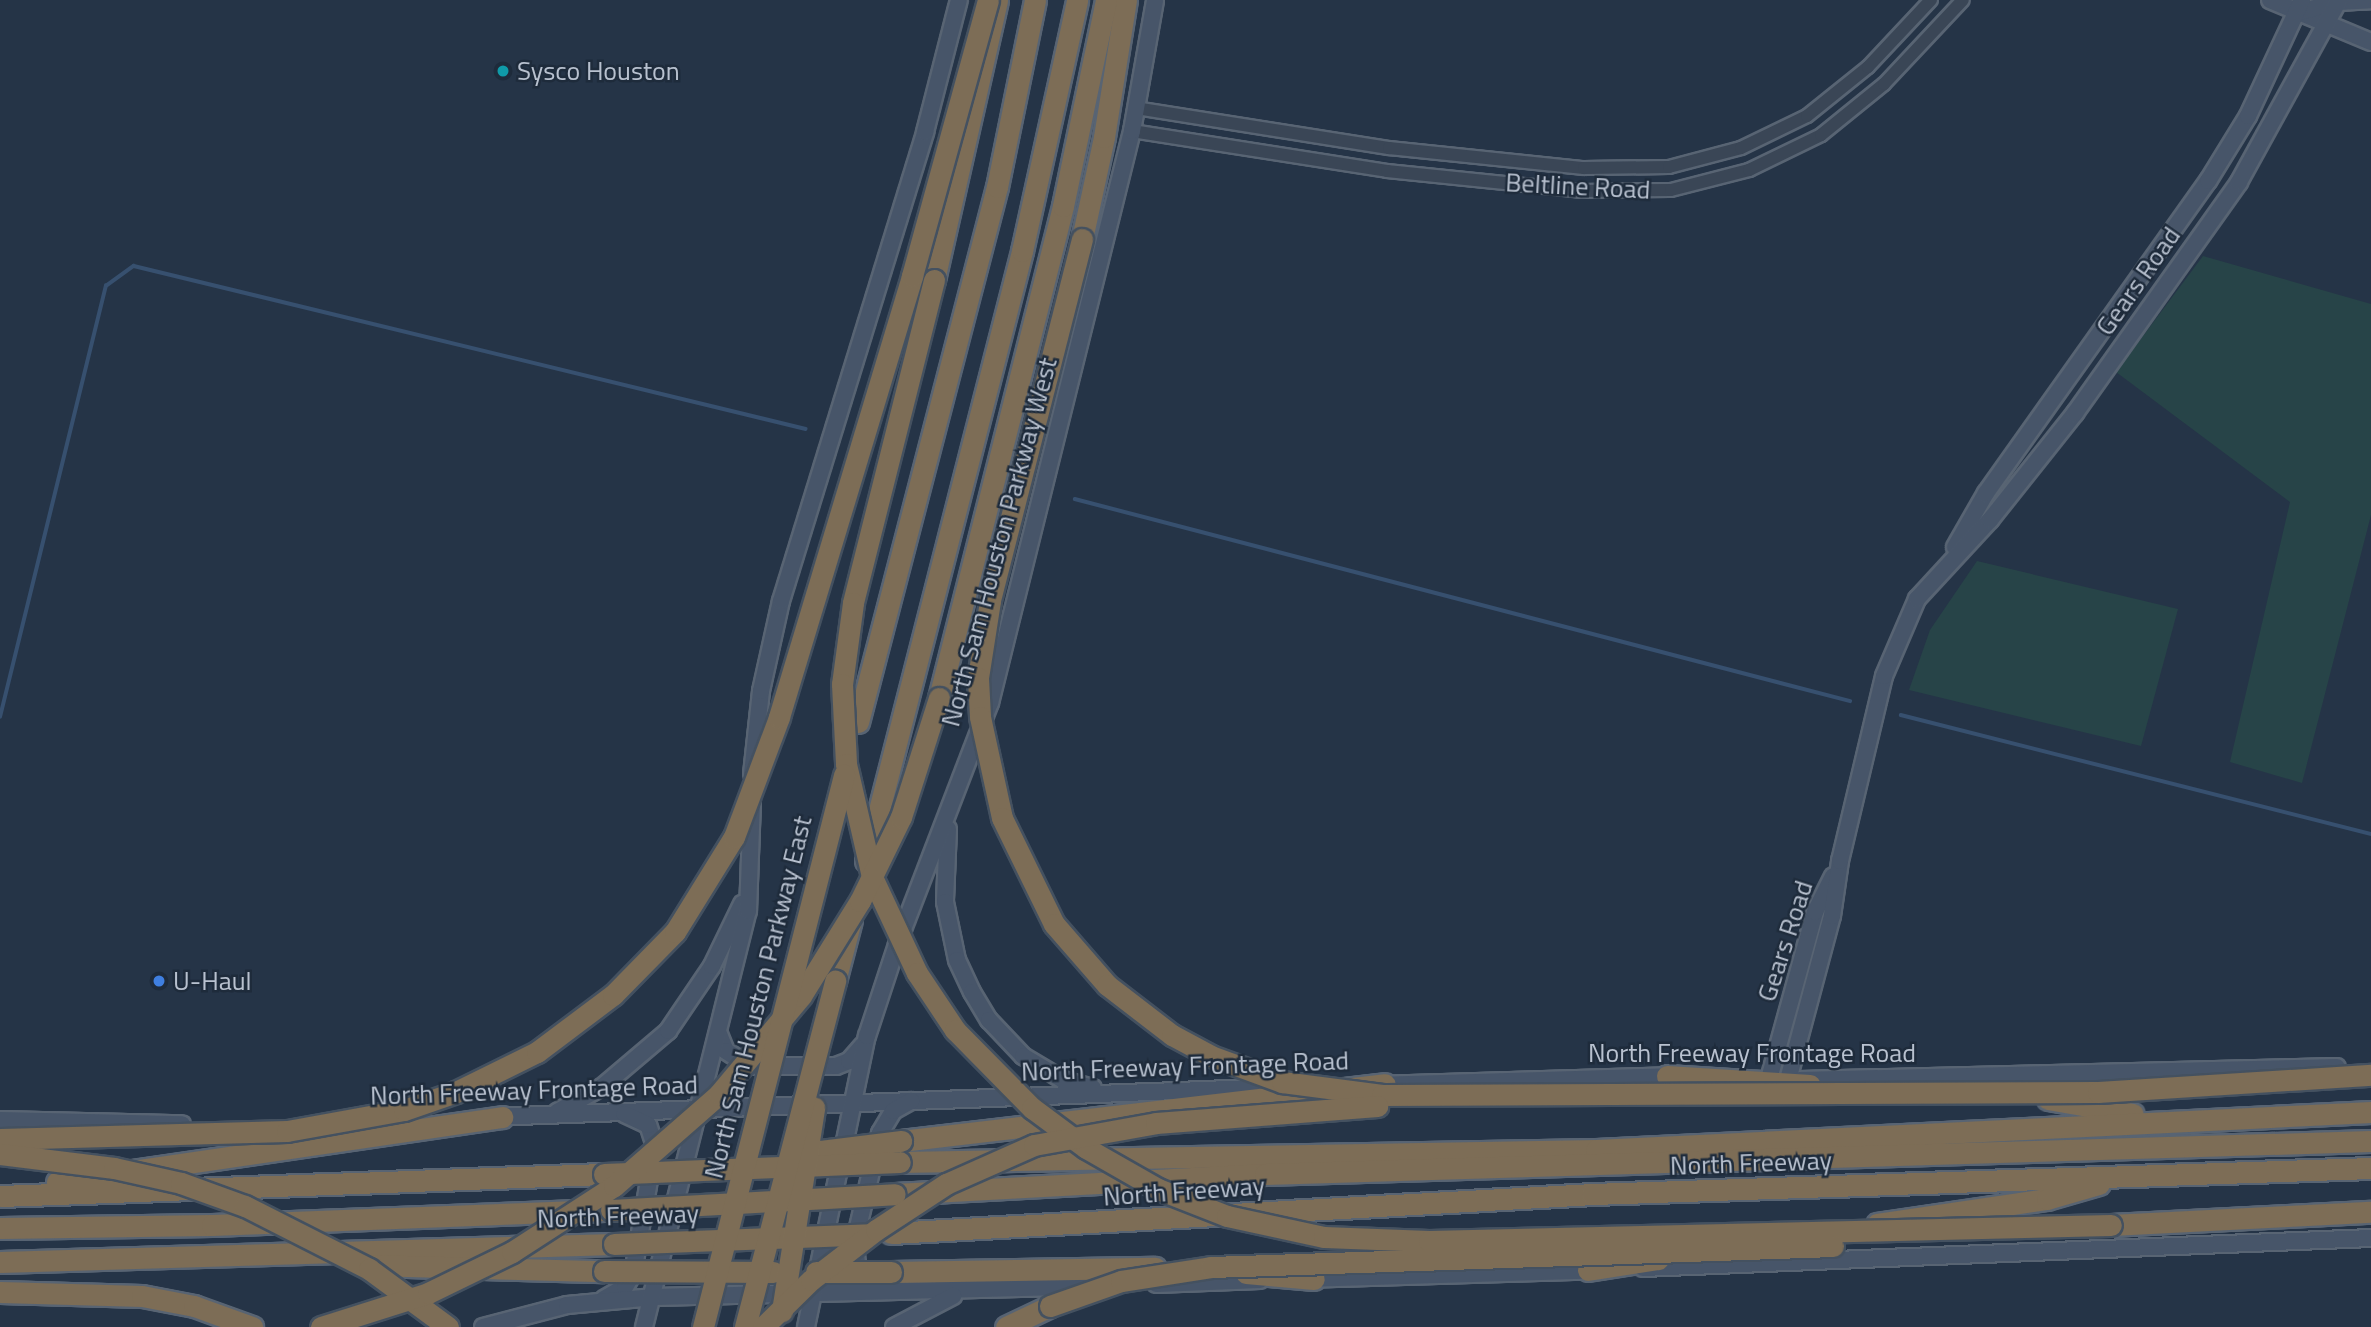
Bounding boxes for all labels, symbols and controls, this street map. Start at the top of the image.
place label: Sysco Houston [517,55,680,87]
marker: Sysco Houston [495,63,511,79]
street label: Beltline Road [1505,167,1651,205]
street label: Gears Road [2089,221,2187,341]
street label: North Sam Houston Parkway West [935,354,1063,730]
street label: North Sam Houston Parkway East [698,813,818,1181]
street label: Gears Road [1751,877,1819,1005]
place label: U-Haul [173,965,252,997]
marker: U-Haul [151,973,167,989]
street label: North Freeway Frontage Road [1588,1037,1916,1069]
street label: North Freeway Frontage Road [1021,1045,1349,1087]
street label: North Freeway Frontage Road [370,1069,698,1111]
street label: North Freeway [1669,1145,1833,1181]
street label: North Freeway [1102,1170,1266,1212]
street label: North Freeway [536,1198,700,1234]

